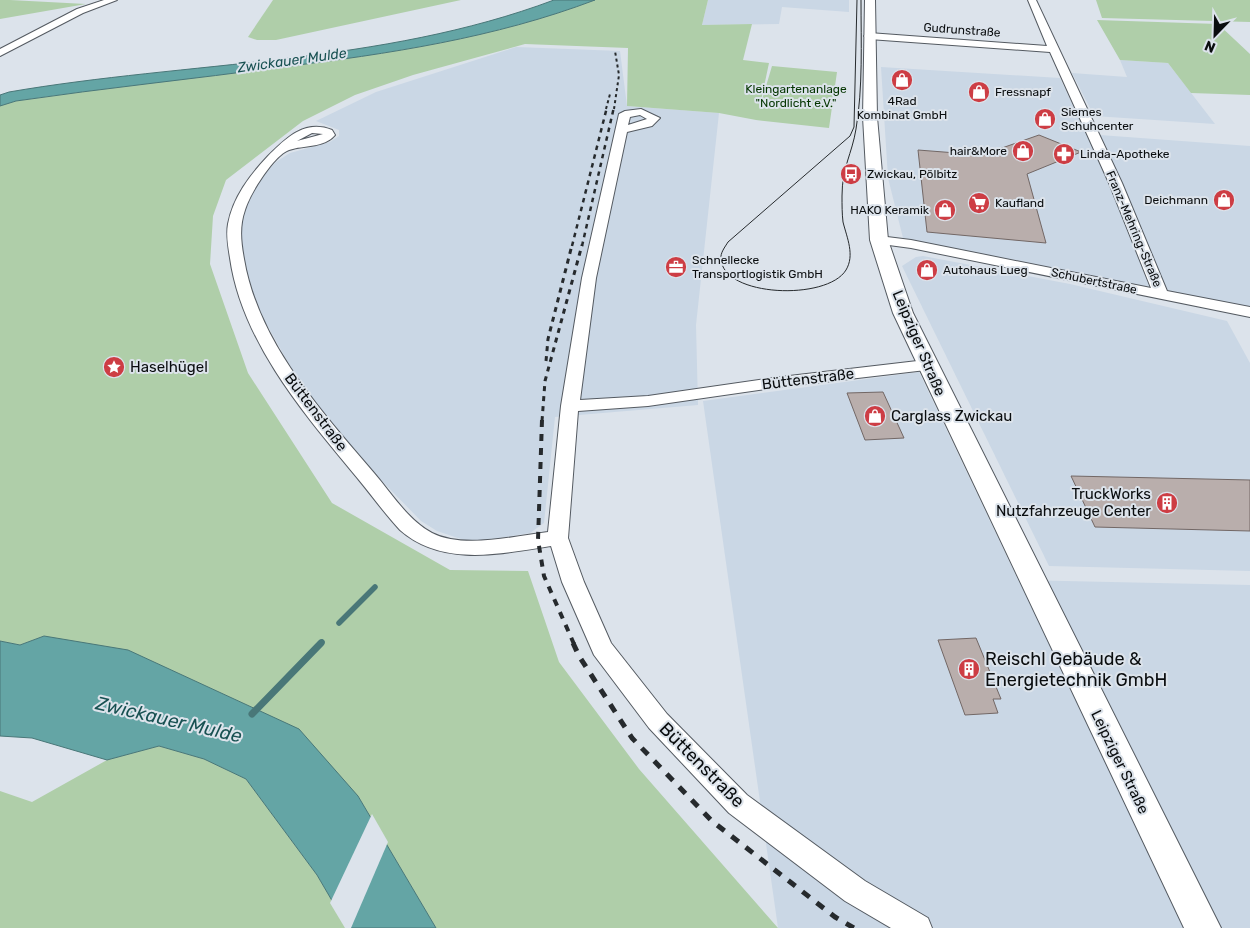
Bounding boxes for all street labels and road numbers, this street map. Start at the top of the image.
street label: Gudrunstraße [923,20,1001,40]
street label: Franz-Mehring-Straße [1103,169,1165,289]
street label: Schubertstraße [1050,265,1138,297]
street label: Leipziger Straße [889,287,949,399]
street label: Büttenstraße [761,364,855,394]
street label: Büttenstraße [281,369,351,455]
street label: Leipziger Straße [1087,707,1153,817]
street label: Büttenstraße [655,718,749,812]

